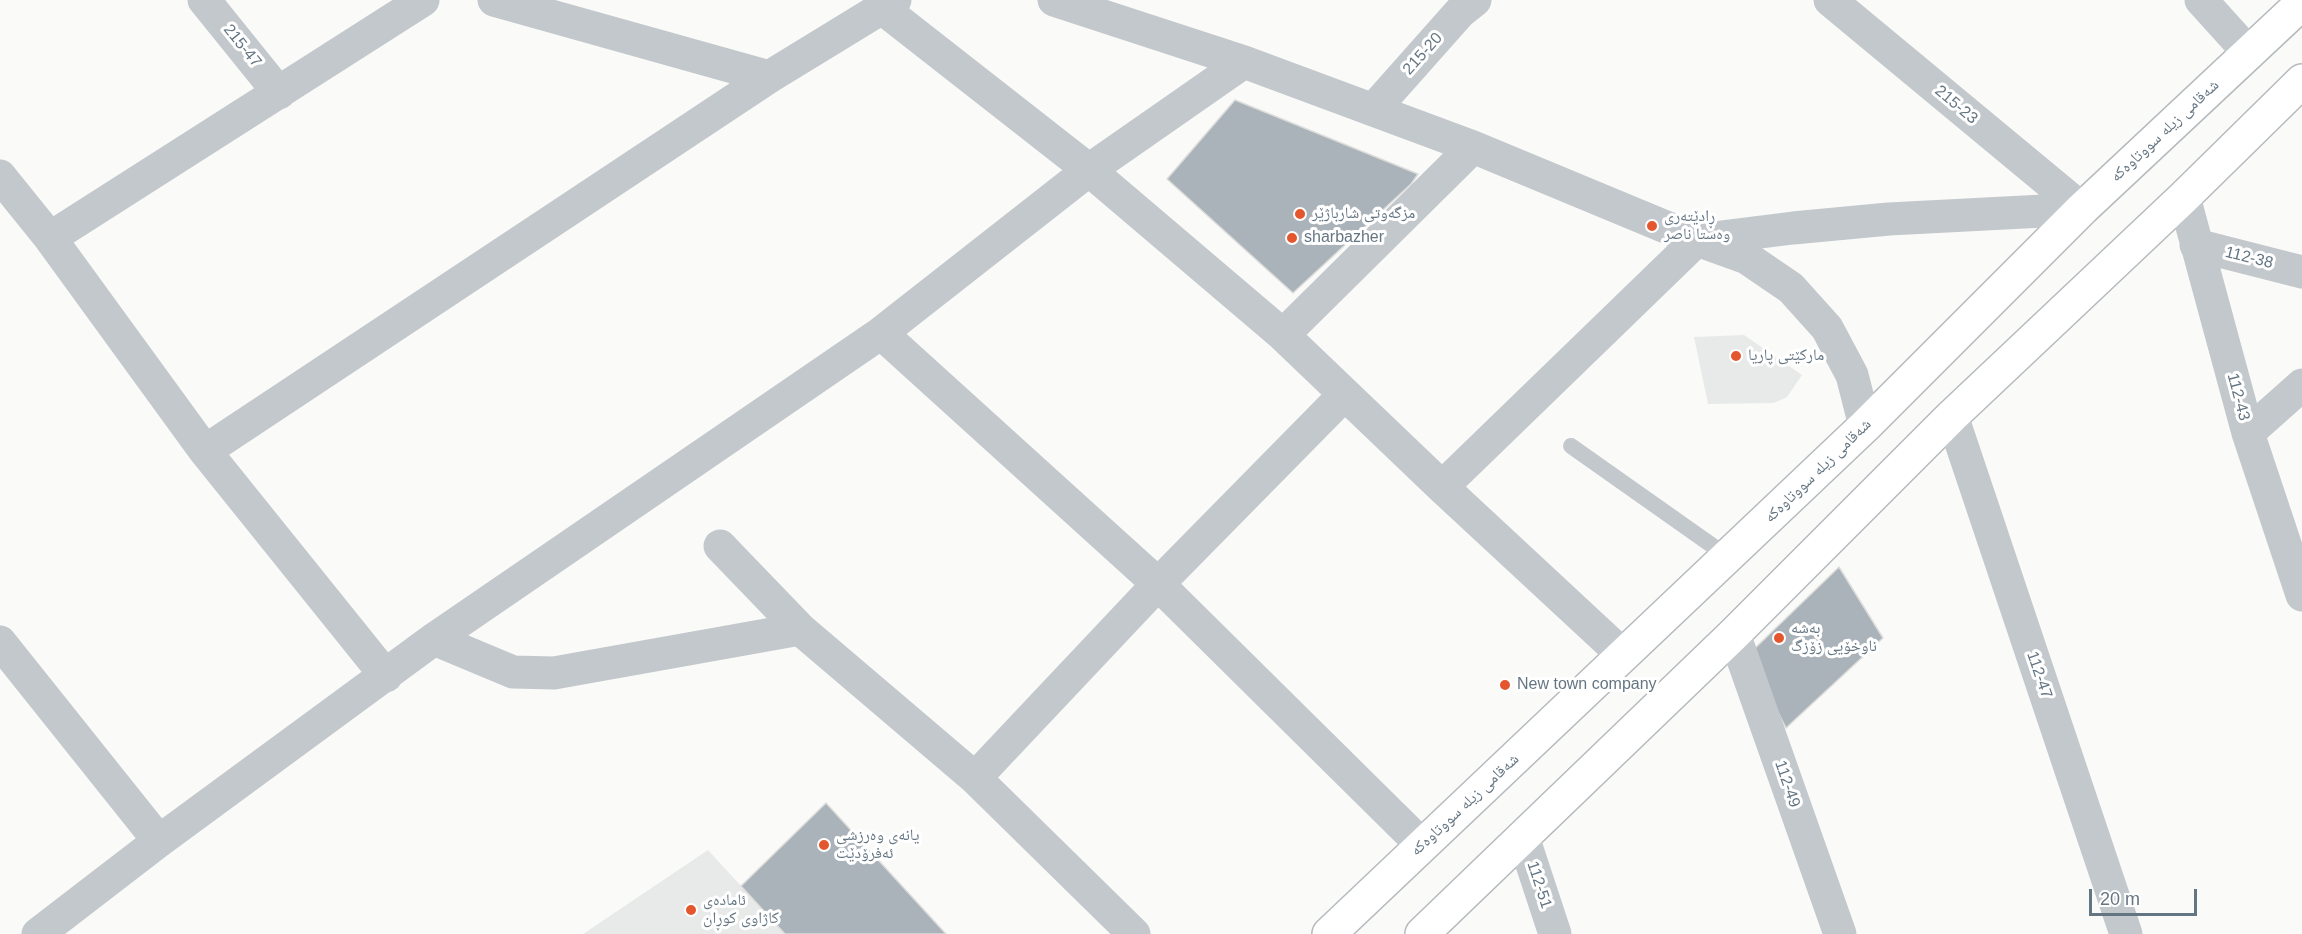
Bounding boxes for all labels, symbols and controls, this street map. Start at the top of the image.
street label: 215-47 [219,21,265,71]
street label: 215-20 [1399,29,1447,79]
street label: شەقامی زیلە سووتاوەکە [2107,76,2223,186]
street label: 215-23 [1931,82,1981,128]
place label: مزگەوتی شارباژێر [1312,204,1415,224]
marker: مزگەوتی شارباژێر [1293,207,1307,221]
place label: ڕادێتەری وەستا ناصر [1664,207,1730,245]
marker: ڕادێتەری وەستا ناصر [1645,219,1659,233]
place label: sharbazher [1304,228,1384,248]
marker: sharbazher [1285,231,1299,245]
street label: 112-38 [2223,243,2275,273]
place label: مارکێتی پاریا [1748,346,1824,366]
marker: مارکێتی پاریا [1729,349,1743,363]
street label: 112-43 [2222,371,2254,423]
street label: شەقامی زیلە سووتاوەکە [1760,415,1876,527]
place label: بەشە ناوخۆیی زۆزگ [1791,619,1877,657]
marker: بەشە ناوخۆیی زۆزگ [1772,631,1786,645]
street label: 112-47 [2022,649,2056,701]
place label: New town company [1517,675,1657,695]
marker: New town company [1498,678,1512,692]
street label: شەقامی زیلە سووتاوەکە [1407,750,1523,860]
street label: 112-49 [1770,758,1804,810]
place label: یانەی وەرزشی ئەفرۆدێت [836,826,919,864]
marker: یانەی وەرزشی ئەفرۆدێت [817,838,831,852]
street label: 112-51 [1522,859,1556,911]
scale bar [2092,877,2200,915]
text: 20 m [2100,889,2140,909]
place label: ئامادەی کاژاوی کوڕان [703,891,779,929]
marker: ئامادەی کاژاوی کوڕان [684,903,698,917]

